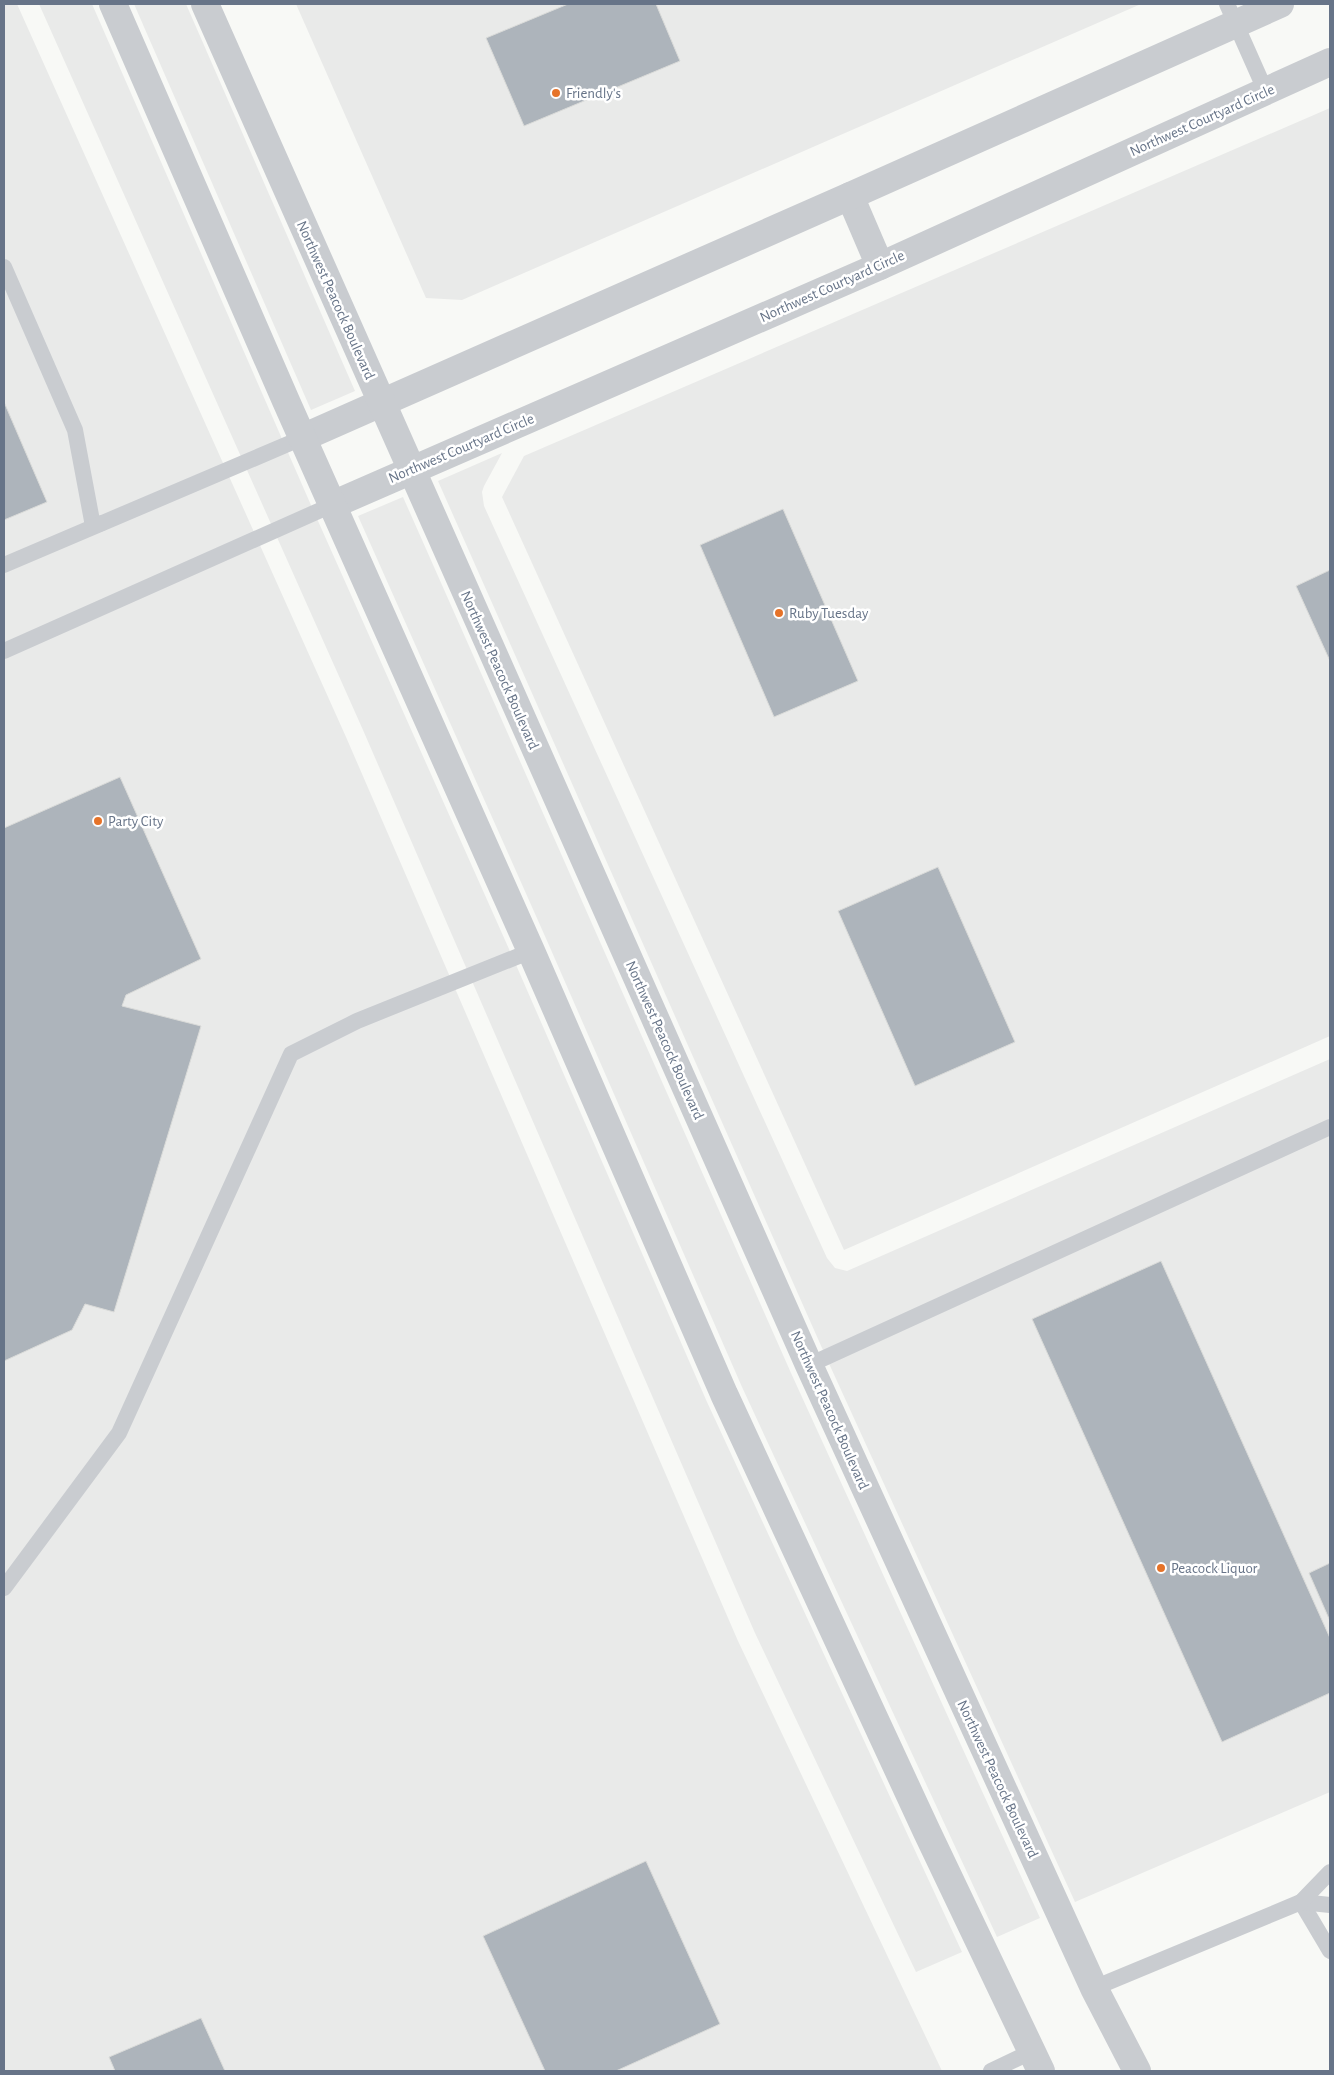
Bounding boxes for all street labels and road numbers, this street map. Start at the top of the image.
street label: Northwest Courtyard Circle [1128,82,1277,159]
street label: Northwest Peacock Boulevard [294,219,378,382]
street label: Northwest Courtyard Circle [758,248,907,325]
street label: Northwest Courtyard Circle [386,411,536,486]
street label: Northwest Peacock Boulevard [458,589,542,752]
street label: Northwest Peacock Boulevard [623,959,707,1122]
street label: Northwest Peacock Boulevard [788,1329,872,1492]
street label: Northwest Peacock Boulevard [954,1698,1041,1861]

